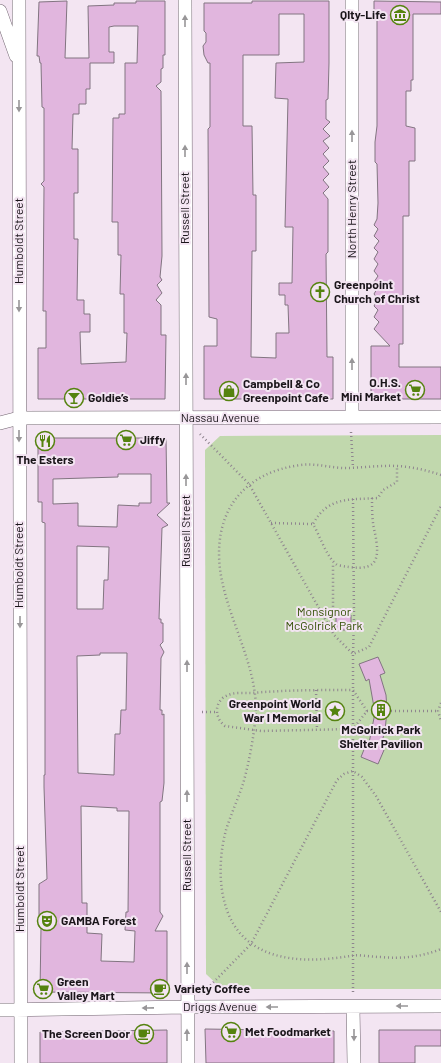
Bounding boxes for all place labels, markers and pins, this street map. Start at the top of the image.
museum icon: Qlty-Life [389,4,411,26]
place label: Qlty-Life [340,7,386,21]
place label: Greenpoint Church of Christ [334,277,420,305]
church icon: Greenpoint Church of Christ [309,281,331,303]
place label: O.H.S. Mini Market [341,375,401,403]
place label: Campbell & Co Greenpoint Cafe [243,376,329,404]
supermarket icon: O.H.S. Mini Market [404,379,426,401]
shop icon: Campbell & Co Greenpoint Cafe [218,380,240,402]
bar icon: Goldie’s [63,387,85,409]
place label: Goldie’s [88,390,129,404]
supermarket icon: Jiffy [115,429,137,451]
restaurant icon: The Esters [34,430,56,452]
place label: Jiffy [140,432,165,446]
place label: The Esters [16,452,74,466]
place label: Greenpoint World War I Memorial [229,696,321,724]
building icon: McGolrick Park Shelter Pavilion [370,699,392,721]
place icon: Greenpoint World War I Memorial [324,700,346,722]
place label: McGolrick Park Shelter Pavilion [340,722,422,750]
theatre icon: GAMBA Forest [36,910,58,932]
place label: GAMBA Forest [61,913,137,927]
place label: Green Valley Mart [57,974,115,1002]
supermarket icon: Green Valley Mart [32,978,54,1000]
cafe icon: Variety Coffee [149,978,171,1000]
place label: Variety Coffee [174,981,250,995]
supermarket icon: Met Foodmarket [220,1021,242,1043]
cafe icon: The Screen Door [133,1023,155,1045]
place label: Met Foodmarket [245,1024,331,1038]
place label: The Screen Door [42,1026,130,1040]

